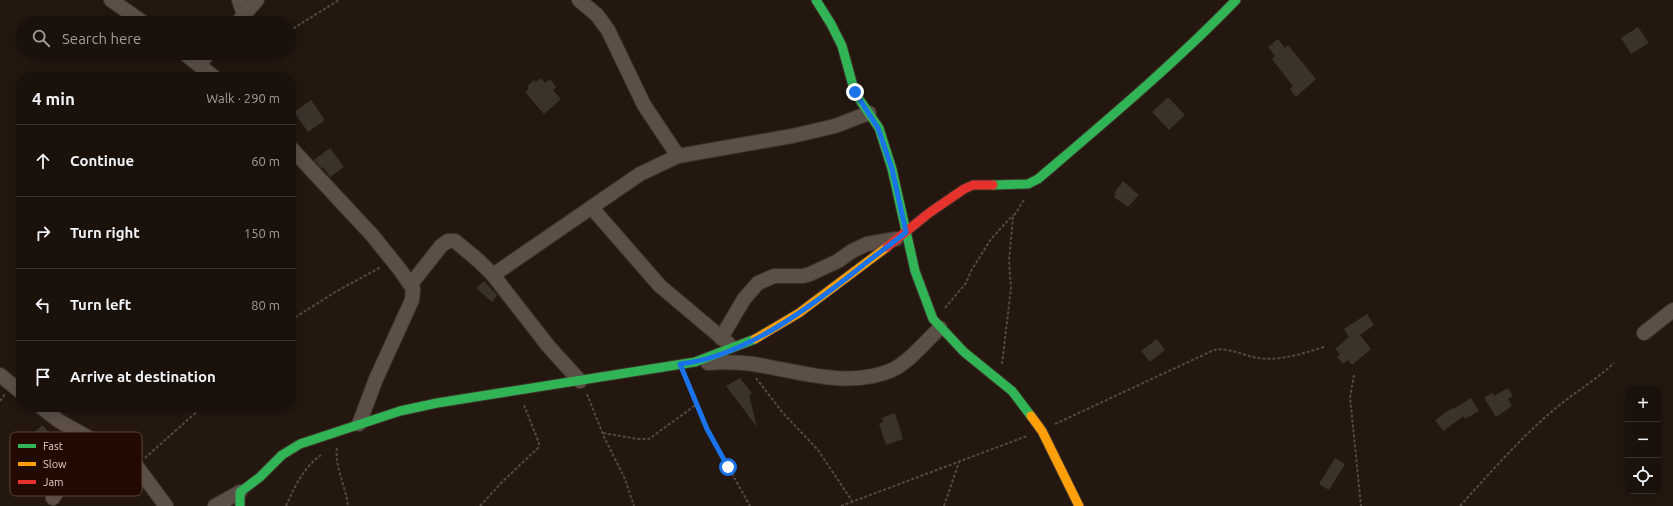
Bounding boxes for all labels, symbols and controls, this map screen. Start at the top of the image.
search box [16,16,296,60]
icon: search [30,27,52,49]
text: Search here [62,30,141,47]
route end [846,83,864,101]
text: 4 min [32,89,75,108]
text: Walk · 290 m [206,91,280,105]
icon: ahead [32,150,54,172]
text: Continue [70,152,134,169]
text: 60 m [251,154,280,168]
icon: right [32,222,54,244]
text: Turn right [70,224,140,241]
text: 150 m [244,226,280,240]
icon: left [32,294,54,316]
text: Turn left [70,296,131,313]
text: 80 m [251,298,280,312]
icon: arrive [32,366,54,388]
text: Arrive at destination [70,368,216,385]
map controls [1625,386,1661,494]
button: + [1625,386,1661,422]
button: − [1625,422,1661,458]
legend [10,432,142,496]
text: Fast [43,440,64,452]
text: Slow [43,458,67,470]
route start [719,458,737,476]
button: locate [1625,458,1661,494]
text: Jam [43,476,64,488]

